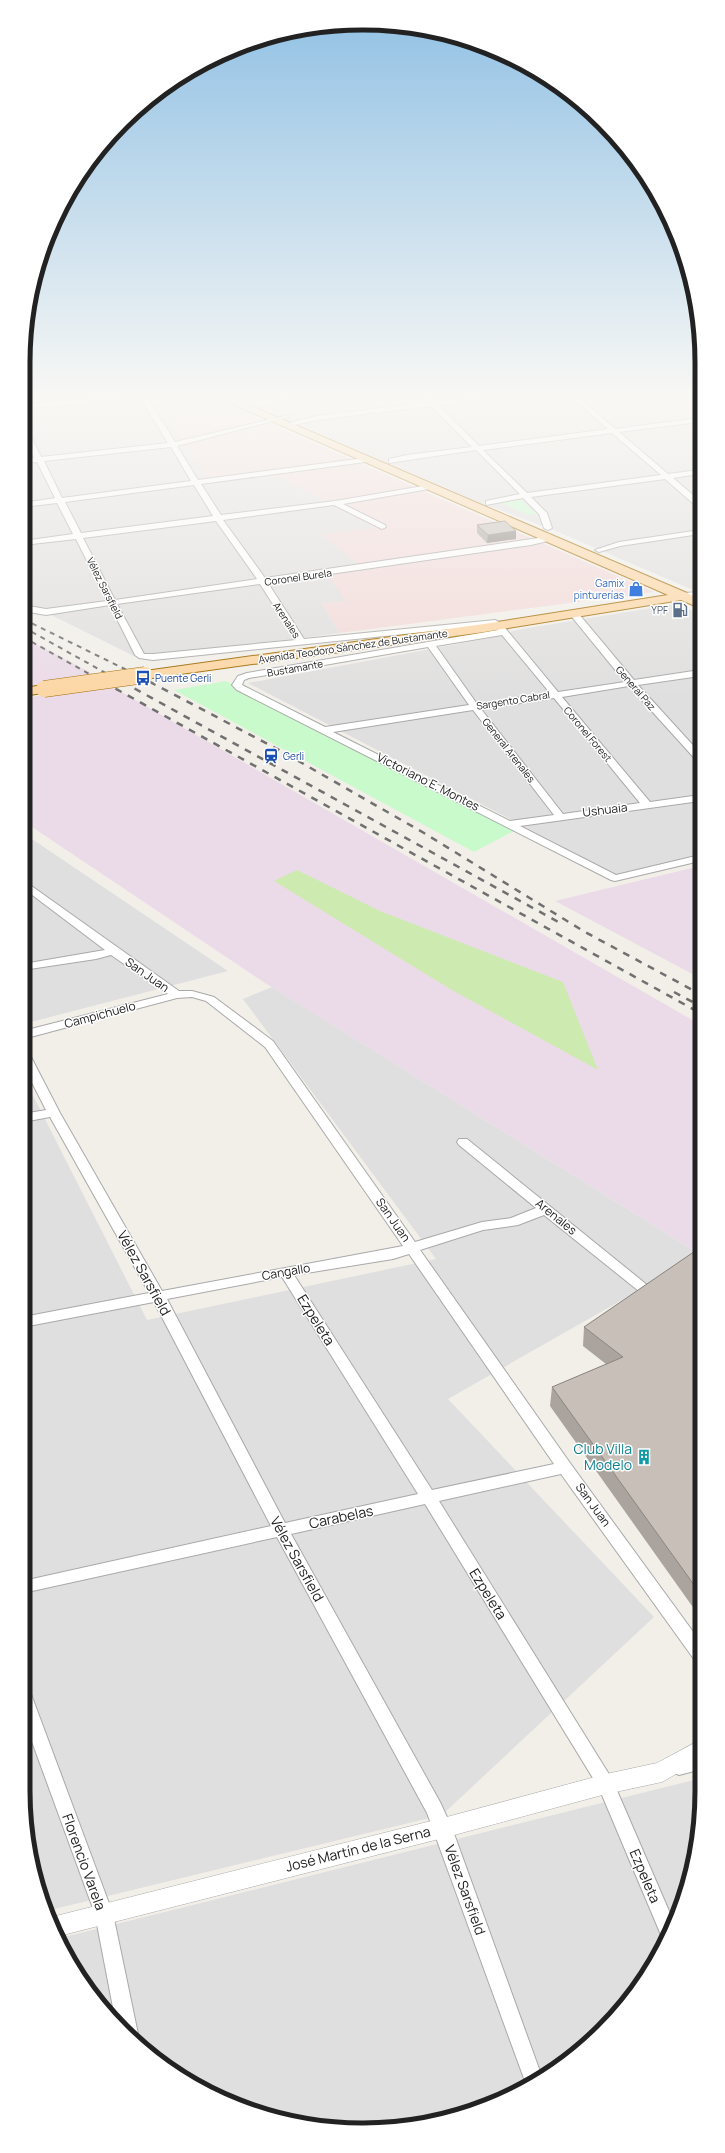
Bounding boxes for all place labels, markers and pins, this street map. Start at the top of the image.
place label: Gamix pinturerías [574,576,625,602]
shop icon: Gamix pinturerías [627,580,645,598]
fuel station icon: YPF [671,601,689,619]
place label: YPF [651,603,668,617]
bus stop icon: Puente Gerli [134,669,152,687]
place label: Puente Gerli [155,671,211,685]
station icon: Gerli [262,747,280,765]
place label: Gerli [283,749,304,763]
place label: Club Villa Modelo [574,1439,632,1474]
building icon: Club Villa Modelo [635,1448,653,1466]

